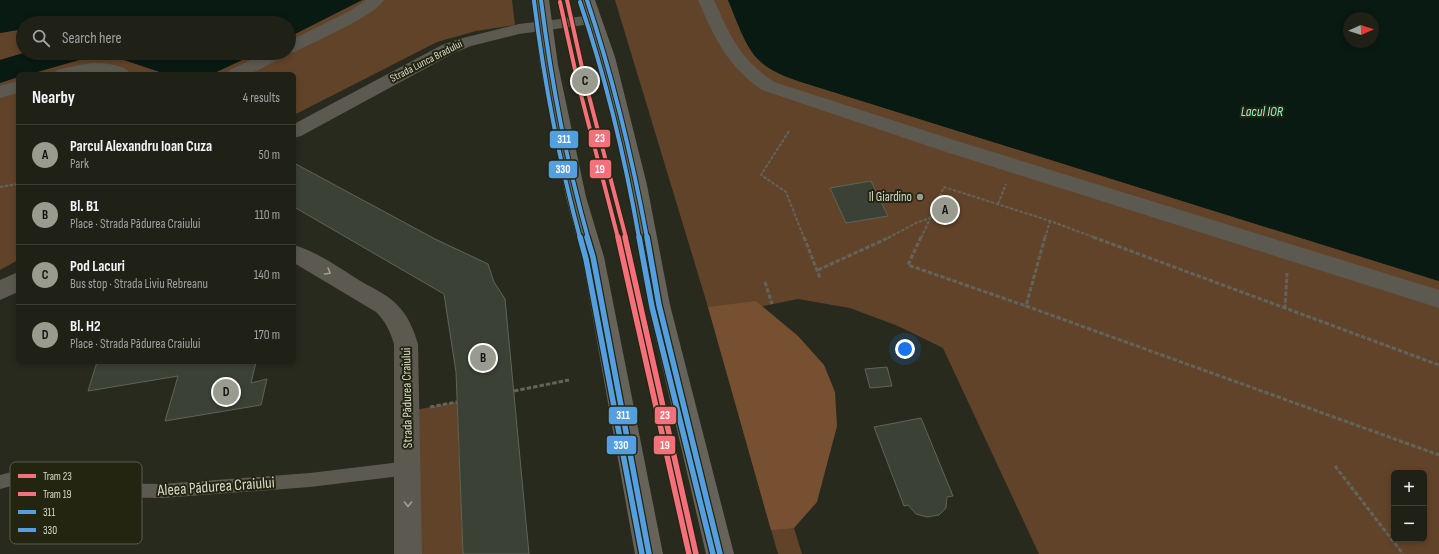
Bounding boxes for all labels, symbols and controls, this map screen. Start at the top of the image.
north arrow [1343,12,1379,48]
search box [16,16,296,60]
icon: search [30,27,52,49]
text: Search here [62,29,122,48]
street label: Strada Lunca Bradului [388,37,464,85]
pin: C [572,66,598,96]
text: Nearby [32,88,75,108]
text: 4 results [243,90,280,106]
water label: Lacul IOR [1241,103,1284,120]
line badge: 23 [588,129,611,148]
line badge: 311 [549,130,579,149]
text: 23 [595,132,605,145]
text: 311 [557,133,571,146]
text: Parcul Alexandru Ioan Cuza [70,137,212,156]
text: A [42,147,48,163]
text: 50 m [259,147,280,163]
text: Park [70,156,89,172]
line badge: 19 [589,159,612,179]
line badge: 330 [548,160,578,179]
text: 330 [555,163,571,176]
text: 19 [595,163,605,176]
place label: Il Giardino [869,189,912,205]
marker: Il Giardino [915,192,925,202]
pin: A [932,195,958,225]
text: Bl. B1 [70,197,99,216]
text: B [42,207,48,223]
text: 110 m [255,207,280,223]
text: Place · Strada Pădurea Craiului [70,216,200,232]
text: Pod Lacuri [70,257,125,276]
text: C [42,267,48,283]
text: 140 m [254,267,280,283]
one-way arrow [324,267,331,274]
text: Bus stop · Strada Liviu Rebreanu [70,276,208,292]
text: Bl. H2 [70,317,101,336]
text: D [42,327,48,343]
text: 170 m [254,327,280,343]
text: Place · Strada Pădurea Craiului [70,336,200,352]
your location [895,339,915,359]
pin: B [470,343,496,373]
street label: Strada Pădurea Craiului [398,348,416,448]
pin: D [213,377,239,407]
line badge: 311 [608,406,638,425]
line badge: 23 [654,406,677,425]
text: 311 [616,409,630,422]
text: 23 [660,409,670,422]
line badge: 330 [606,435,637,455]
line badge: 19 [653,435,676,455]
text: 330 [613,439,629,452]
text: 19 [660,439,670,452]
legend [10,462,142,544]
text: Tram 23 [43,470,72,483]
map controls [1391,470,1427,542]
button: + [1391,470,1427,506]
street label: Aleea Pădurea Craiului [156,473,275,501]
text: Tram 19 [43,488,72,501]
one-way arrow [404,501,412,507]
text: 311 [43,506,55,519]
button: − [1391,506,1427,542]
text: 330 [43,524,57,537]

